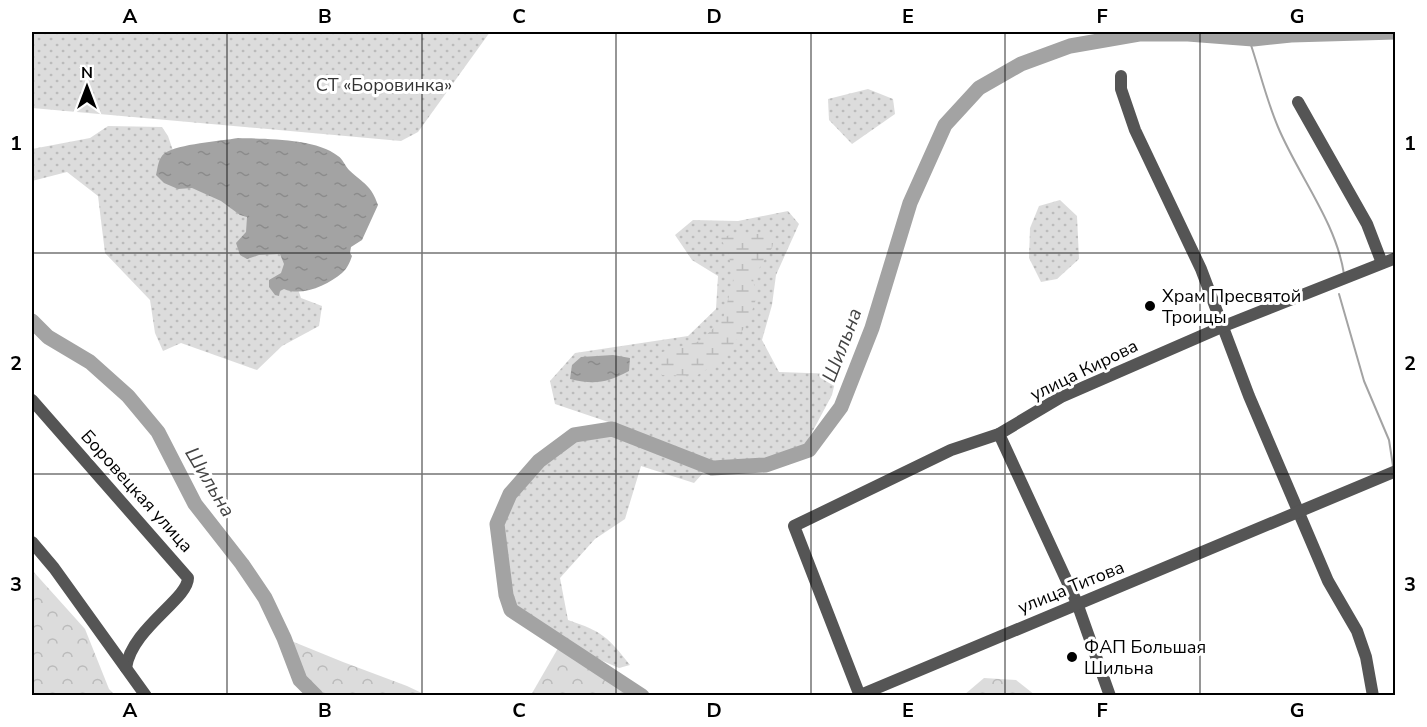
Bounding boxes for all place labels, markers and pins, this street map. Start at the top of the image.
place label: Храм Пресвятой Троицы [1162,284,1301,329]
marker: Храм Пресвятой Троицы [1143,299,1157,313]
place label: ФАП Большая Шильна [1084,635,1206,680]
marker: ФАП Большая Шильна [1065,650,1079,664]

